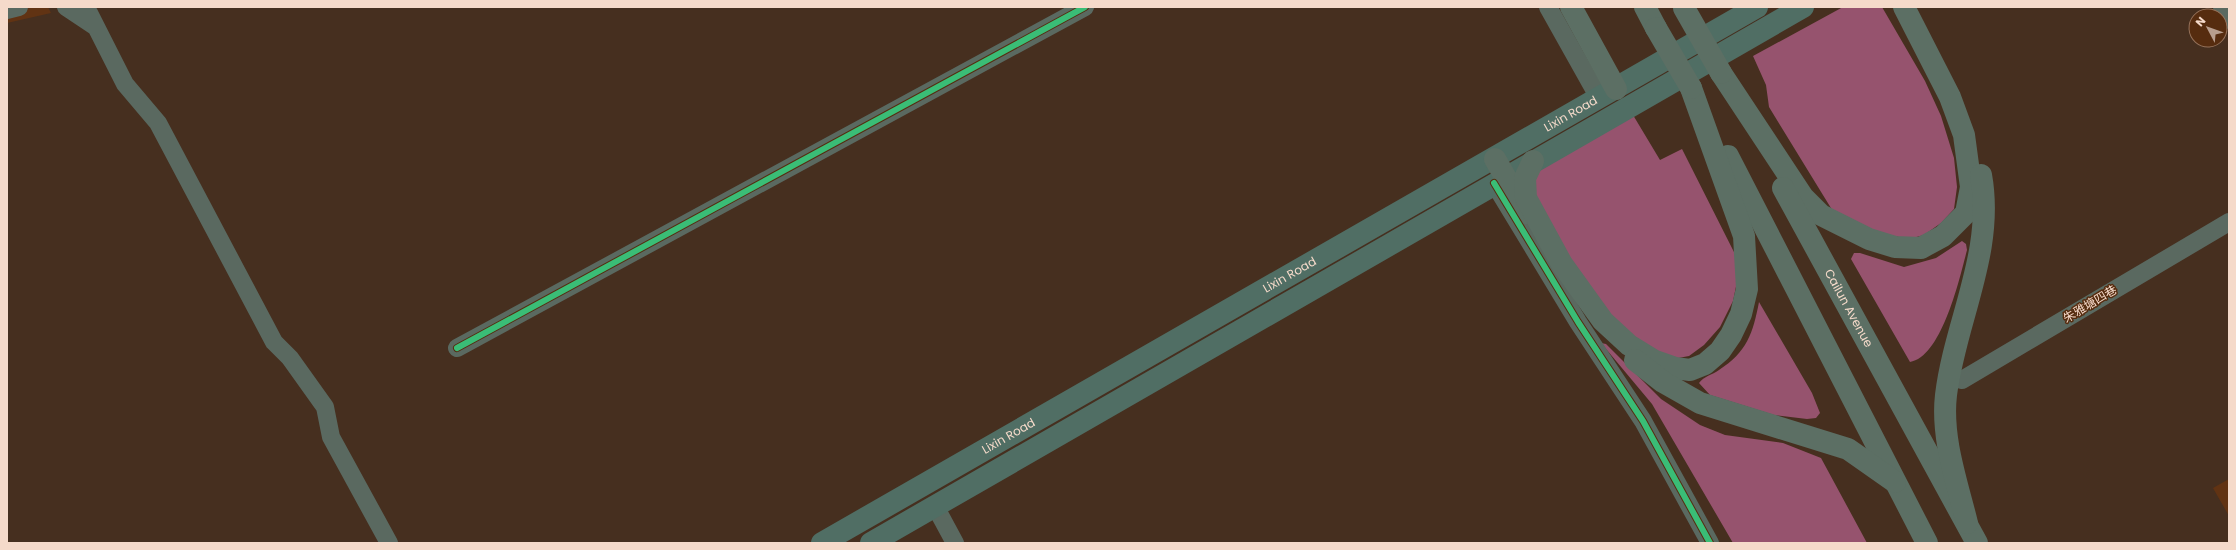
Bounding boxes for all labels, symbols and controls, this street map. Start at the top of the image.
north arrow [2188,8,2228,48]
text: N [2192,13,2209,30]
street label: Lixin Road [1541,91,1600,135]
street label: Lixin Road [1260,252,1319,297]
street label: Cailun Avenue [1821,266,1877,350]
street label: 朱雅塘四巷 [2060,281,2120,326]
street label: Lixin Road [978,414,1038,458]

